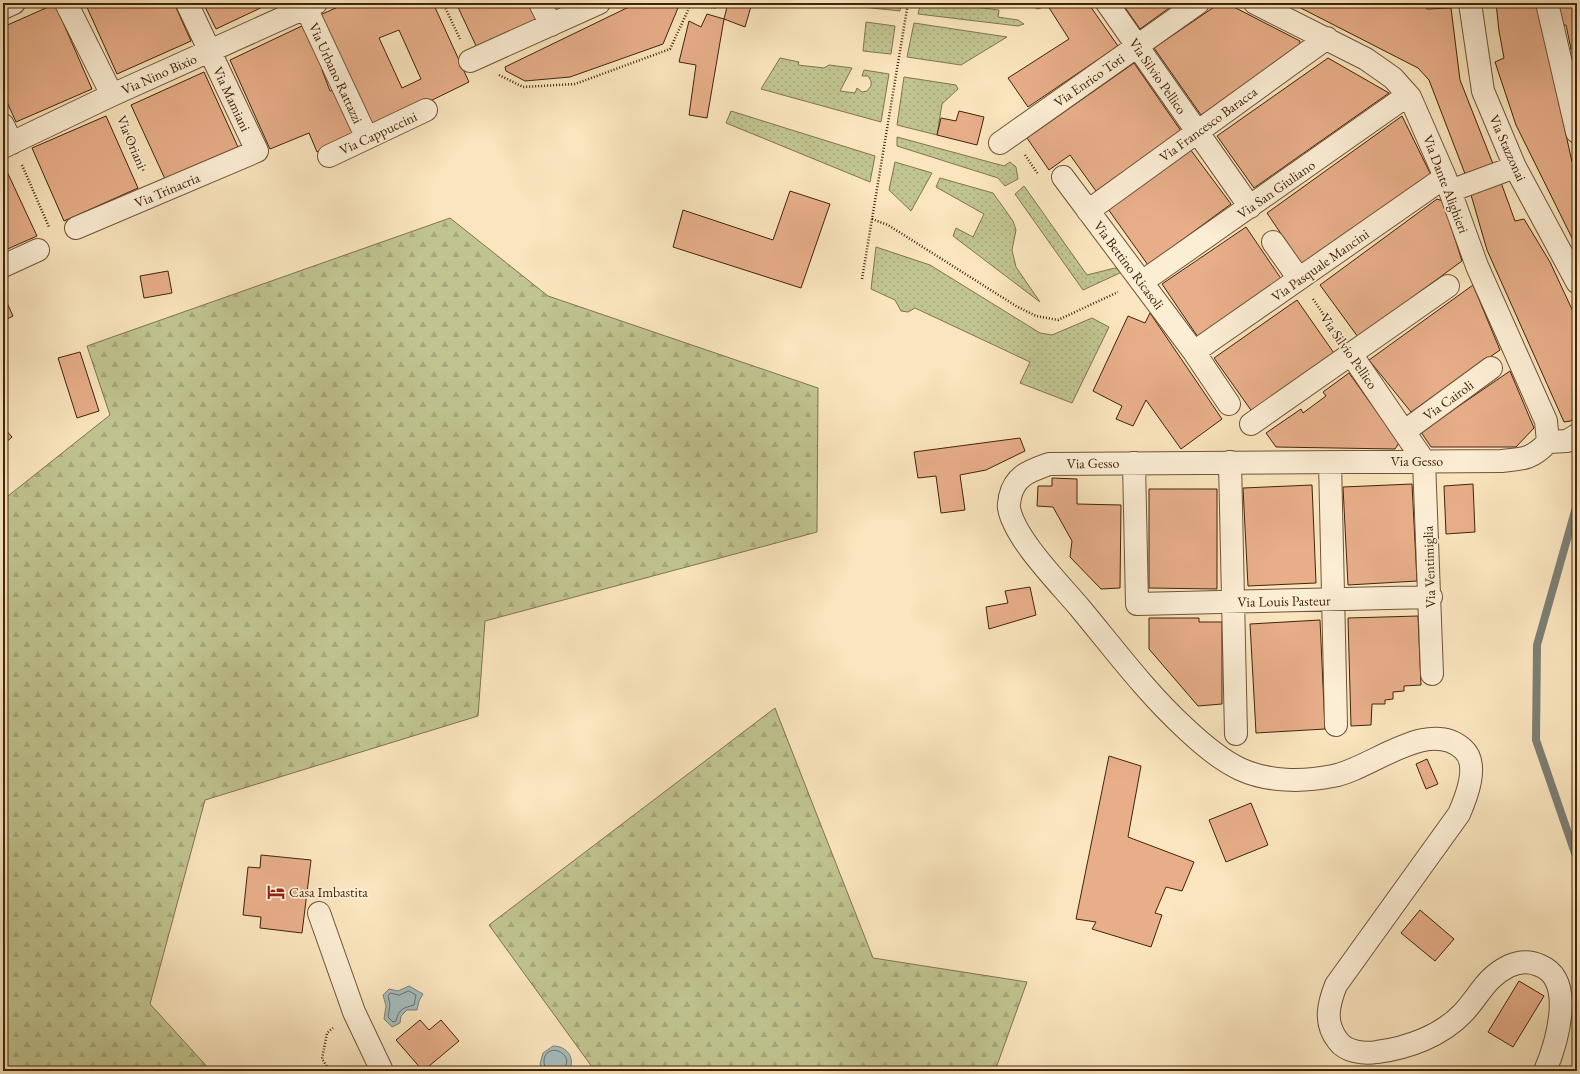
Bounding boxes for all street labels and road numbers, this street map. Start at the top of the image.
street label: Via Urbano Rattazzi [305,20,367,127]
street label: Via Silvio Pellico [1125,35,1191,117]
street label: Via Nino Bixio [119,49,200,99]
street label: Via Enrico Toti [1050,49,1128,111]
street label: Via Mamiani [209,64,255,135]
street label: Via Francesco Baracca [1155,82,1261,166]
street label: Via Cappuccini [336,107,420,159]
street label: Via Stazzonai [1485,112,1531,185]
street label: Via Oriani [113,113,151,172]
street label: Via Dante Alighieri [1419,132,1473,236]
street label: Via San Giuliano [1234,156,1318,222]
street label: Via Trinacria [132,168,203,212]
street label: Via Bettino Ricasoli [1090,217,1169,313]
street label: Via Pasquale Mancini [1268,224,1373,305]
street label: Via Silvio Pellico [1316,310,1382,392]
street label: Via Cairoli [1419,375,1477,424]
street label: Via Gesso [1391,452,1443,470]
street label: Via Gesso [1067,454,1120,472]
street label: Via Ventimiglia [1419,525,1439,608]
street label: Via Louis Pasteur [1237,591,1331,611]

